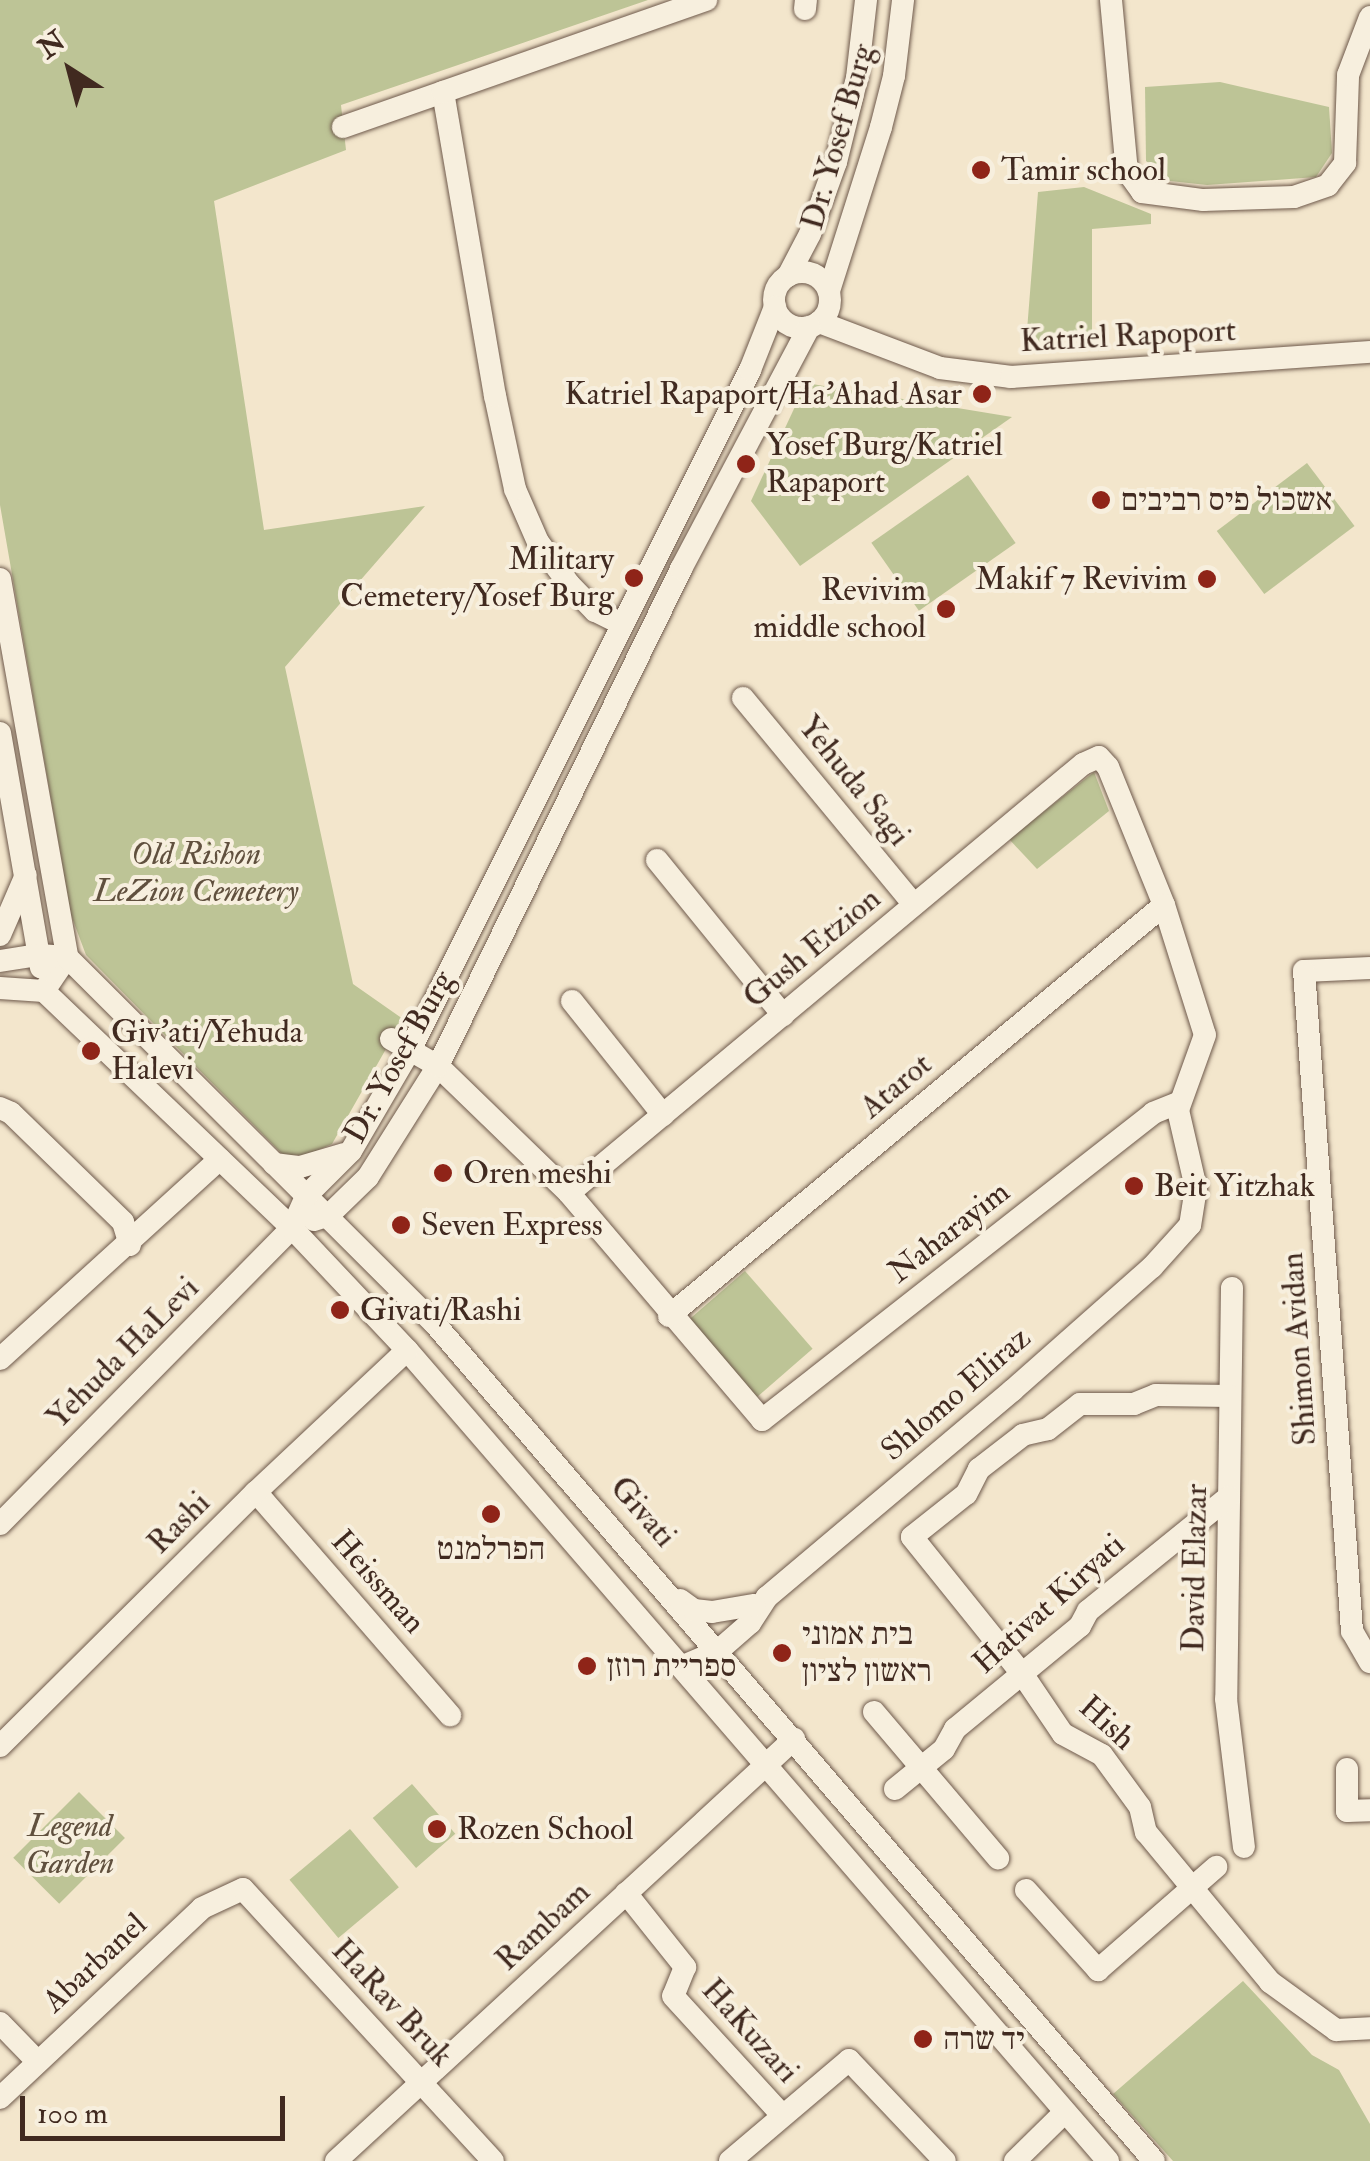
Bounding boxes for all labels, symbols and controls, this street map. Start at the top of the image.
north arrow [20,20,120,120]
text: N [32,24,72,67]
street label: Dr. Yosef Burg [793,40,883,234]
place label: Tamir school [1001,151,1166,189]
marker: Tamir school [970,159,992,181]
street label: Katriel Rapoport [1019,311,1237,361]
place label: Katriel Rapaport/Ha'Ahad Asar [564,375,962,413]
marker: Katriel Rapaport/Ha'Ahad Asar [971,383,993,405]
place label: Yosef Burg/Katriel Rapaport [766,427,1003,502]
marker: Yosef Burg/Katriel Rapaport [735,453,757,475]
place label: אשכול פיס רביבים [1121,481,1333,519]
marker: אשכול פיס רביבים [1090,489,1112,511]
place label: Military Cemetery/Yosef Burg [340,541,614,616]
place label: Makif 7 Revivim [975,560,1187,598]
marker: Military Cemetery/Yosef Burg [623,567,645,589]
marker: Makif 7 Revivim [1196,568,1218,590]
place label: Revivim middle school [754,572,926,647]
marker: Revivim middle school [935,598,957,620]
street label: Yehuda Sagi [790,708,918,854]
park label: Old Rishon LeZion Cemetery [93,836,299,911]
street label: Gush Etzion [736,880,888,1016]
street label: Dr. Yosef Burg [336,964,462,1150]
place label: Giv'ati/Yehuda Halevi [111,1014,303,1089]
marker: Giv'ati/Yehuda Halevi [80,1040,102,1062]
street label: Atarot [852,1045,940,1127]
place label: Oren meshi [463,1154,612,1192]
marker: Oren meshi [432,1162,454,1184]
place label: Beit Yitzhak [1154,1167,1315,1205]
street label: Naharayim [881,1173,1017,1291]
marker: Beit Yitzhak [1123,1175,1145,1197]
place label: Seven Express [421,1206,603,1244]
marker: Seven Express [390,1214,412,1236]
street label: Shimon Avidan [1273,1251,1325,1447]
street label: Yehuda HaLevi [39,1269,207,1437]
place label: Givati/Rashi [360,1291,522,1329]
marker: Givati/Rashi [329,1299,351,1321]
street label: Shlomo Eliraz [874,1319,1038,1469]
street label: Givati [602,1469,684,1555]
street label: Rashi [140,1484,218,1562]
street label: David Elazar [1174,1484,1216,1652]
marker: הפרלמנט [480,1503,502,1525]
street label: Heissman [323,1523,433,1641]
street label: Hativat Kiryati [965,1526,1133,1682]
place label: הפרלמנט [437,1530,545,1568]
place label: בית אמוני ראשון לציון [802,1616,932,1691]
marker: בית אמוני ראשון לציון [771,1642,793,1664]
place label: ספריית רוזן [607,1647,736,1685]
marker: ספריית רוזן [576,1655,598,1677]
street label: Hish [1071,1688,1143,1758]
park label: Legend Garden [26,1808,114,1883]
place label: Rozen School [457,1810,633,1848]
marker: Rozen School [426,1818,448,1840]
street label: Rambam [488,1873,598,1979]
street label: Abarbanel [35,1905,155,2021]
street label: HaRav Bruk [323,1931,461,2075]
street label: HaKuzari [693,1971,807,2091]
place label: יד שרה [943,2020,1025,2058]
marker: יד שרה [912,2028,934,2050]
scale bar [25,2076,290,2138]
text: 100 m [37,2095,108,2132]

